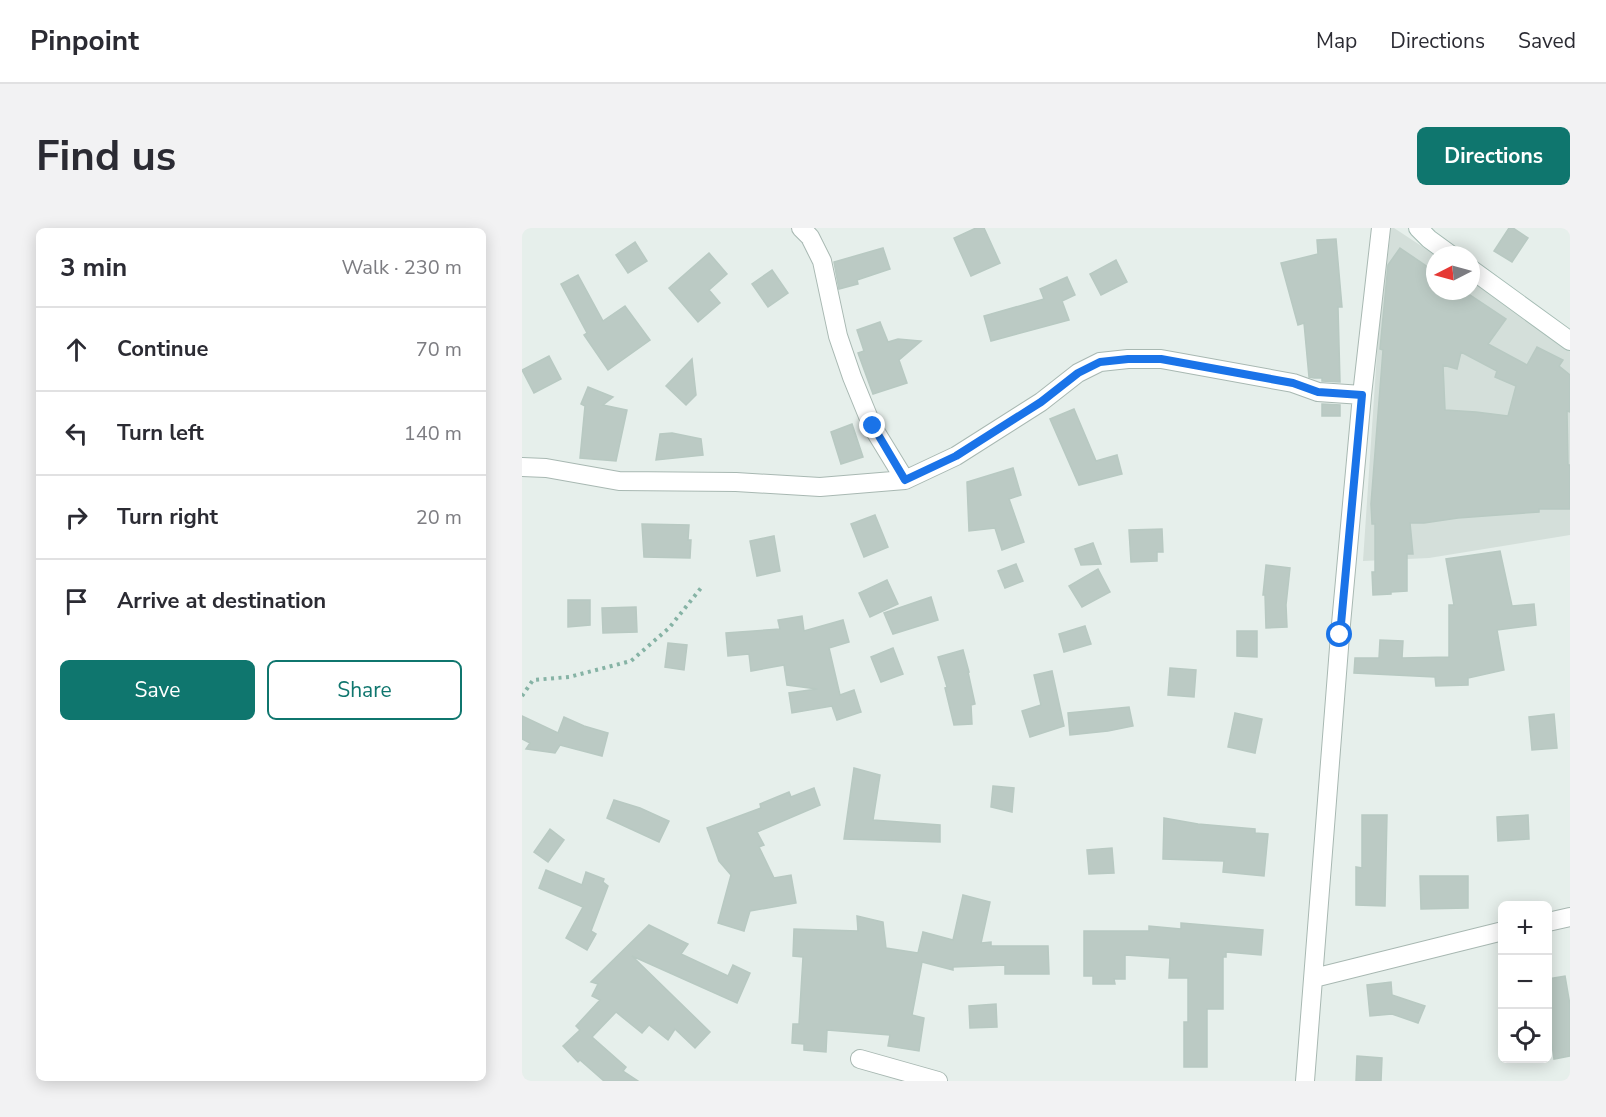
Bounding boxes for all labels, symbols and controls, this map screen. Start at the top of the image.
text: Pinpoint [30,22,139,60]
text: Map [1316,27,1357,55]
text: Directions [1390,27,1485,55]
text: Saved [1518,27,1576,55]
button: Directions [1417,127,1570,185]
text: Find us [36,128,176,185]
north arrow [1426,246,1480,300]
text: 3 min [60,250,127,285]
text: Walk · 230 m [342,254,462,281]
icon: ahead [60,333,93,366]
text: Continue [117,334,208,364]
text: 70 m [416,336,462,363]
route end [859,412,885,438]
icon: left [60,417,93,450]
text: Turn left [117,418,204,448]
text: 140 m [404,420,462,447]
icon: right [60,501,93,534]
text: Turn right [117,502,218,532]
text: 20 m [416,504,462,531]
icon: arrive [60,585,93,618]
text: Arrive at destination [117,586,326,616]
route start [1326,621,1352,647]
button: Save [60,660,255,720]
button: Share [267,660,462,720]
map controls [1498,901,1552,1063]
button: + [1498,901,1552,955]
button: − [1498,955,1552,1009]
button: locate [1498,1009,1552,1063]

